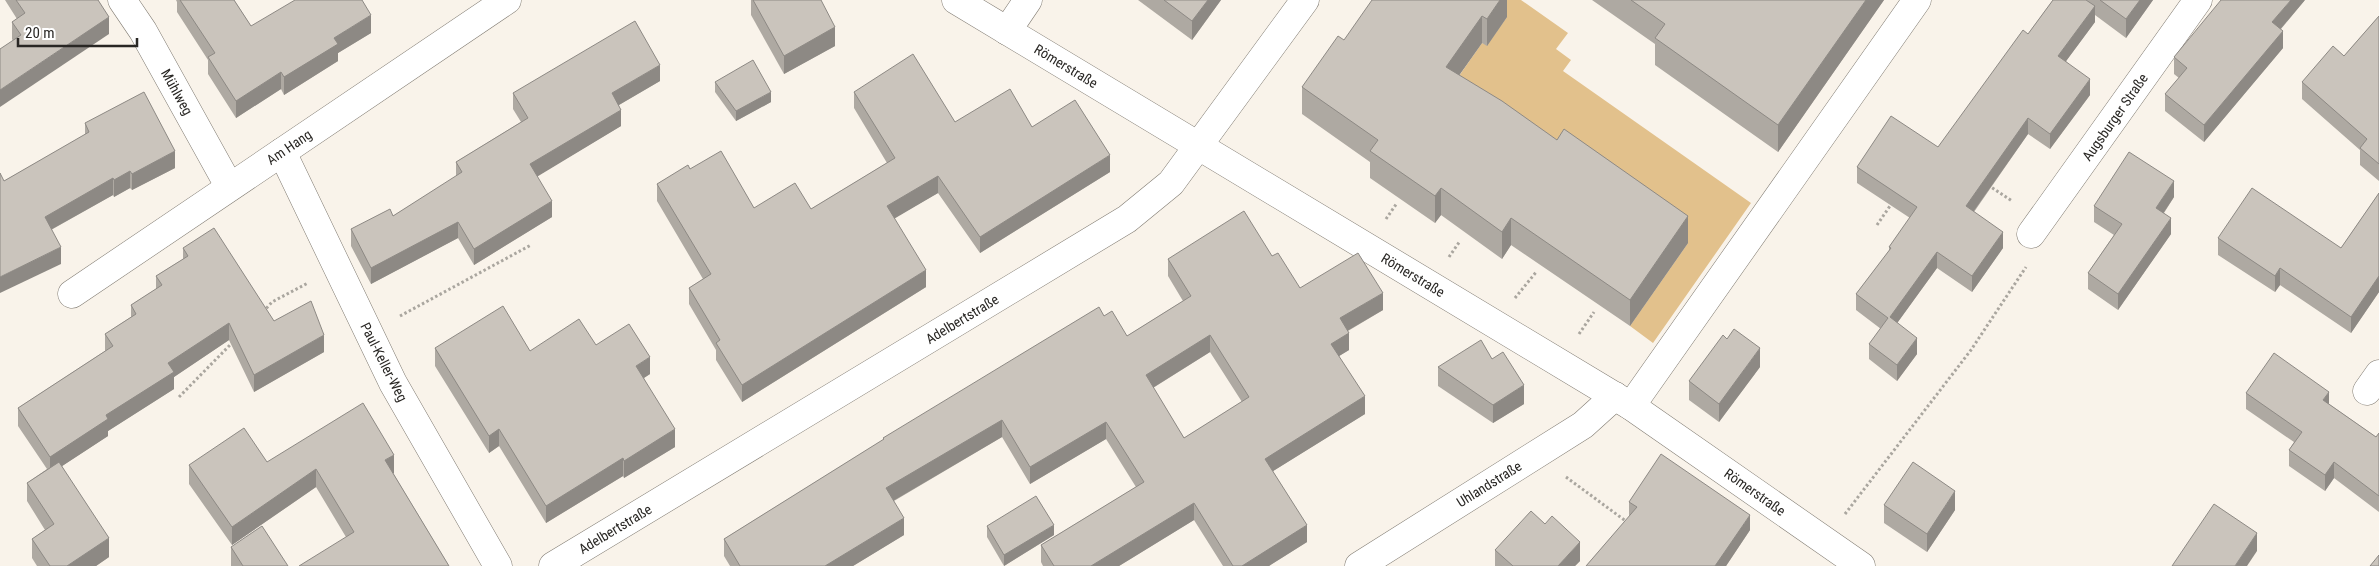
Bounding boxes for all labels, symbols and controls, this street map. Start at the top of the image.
scale bar [18,15,136,47]
text: 20 m [25,24,55,42]
street label: Römerstraße [1031,41,1101,91]
street label: Mühlweg [158,66,196,118]
street label: Augsburger Straße [2079,70,2151,164]
street label: Am Hang [263,126,315,168]
street label: Römerstraße [1378,250,1448,300]
street label: Adelbertstraße [923,291,1002,347]
street label: Paul-Keller-Weg [357,320,411,404]
street label: Uhlandstraße [1454,458,1525,510]
street label: Römerstraße [1721,465,1789,519]
street label: Adelbertstraße [576,501,655,557]

